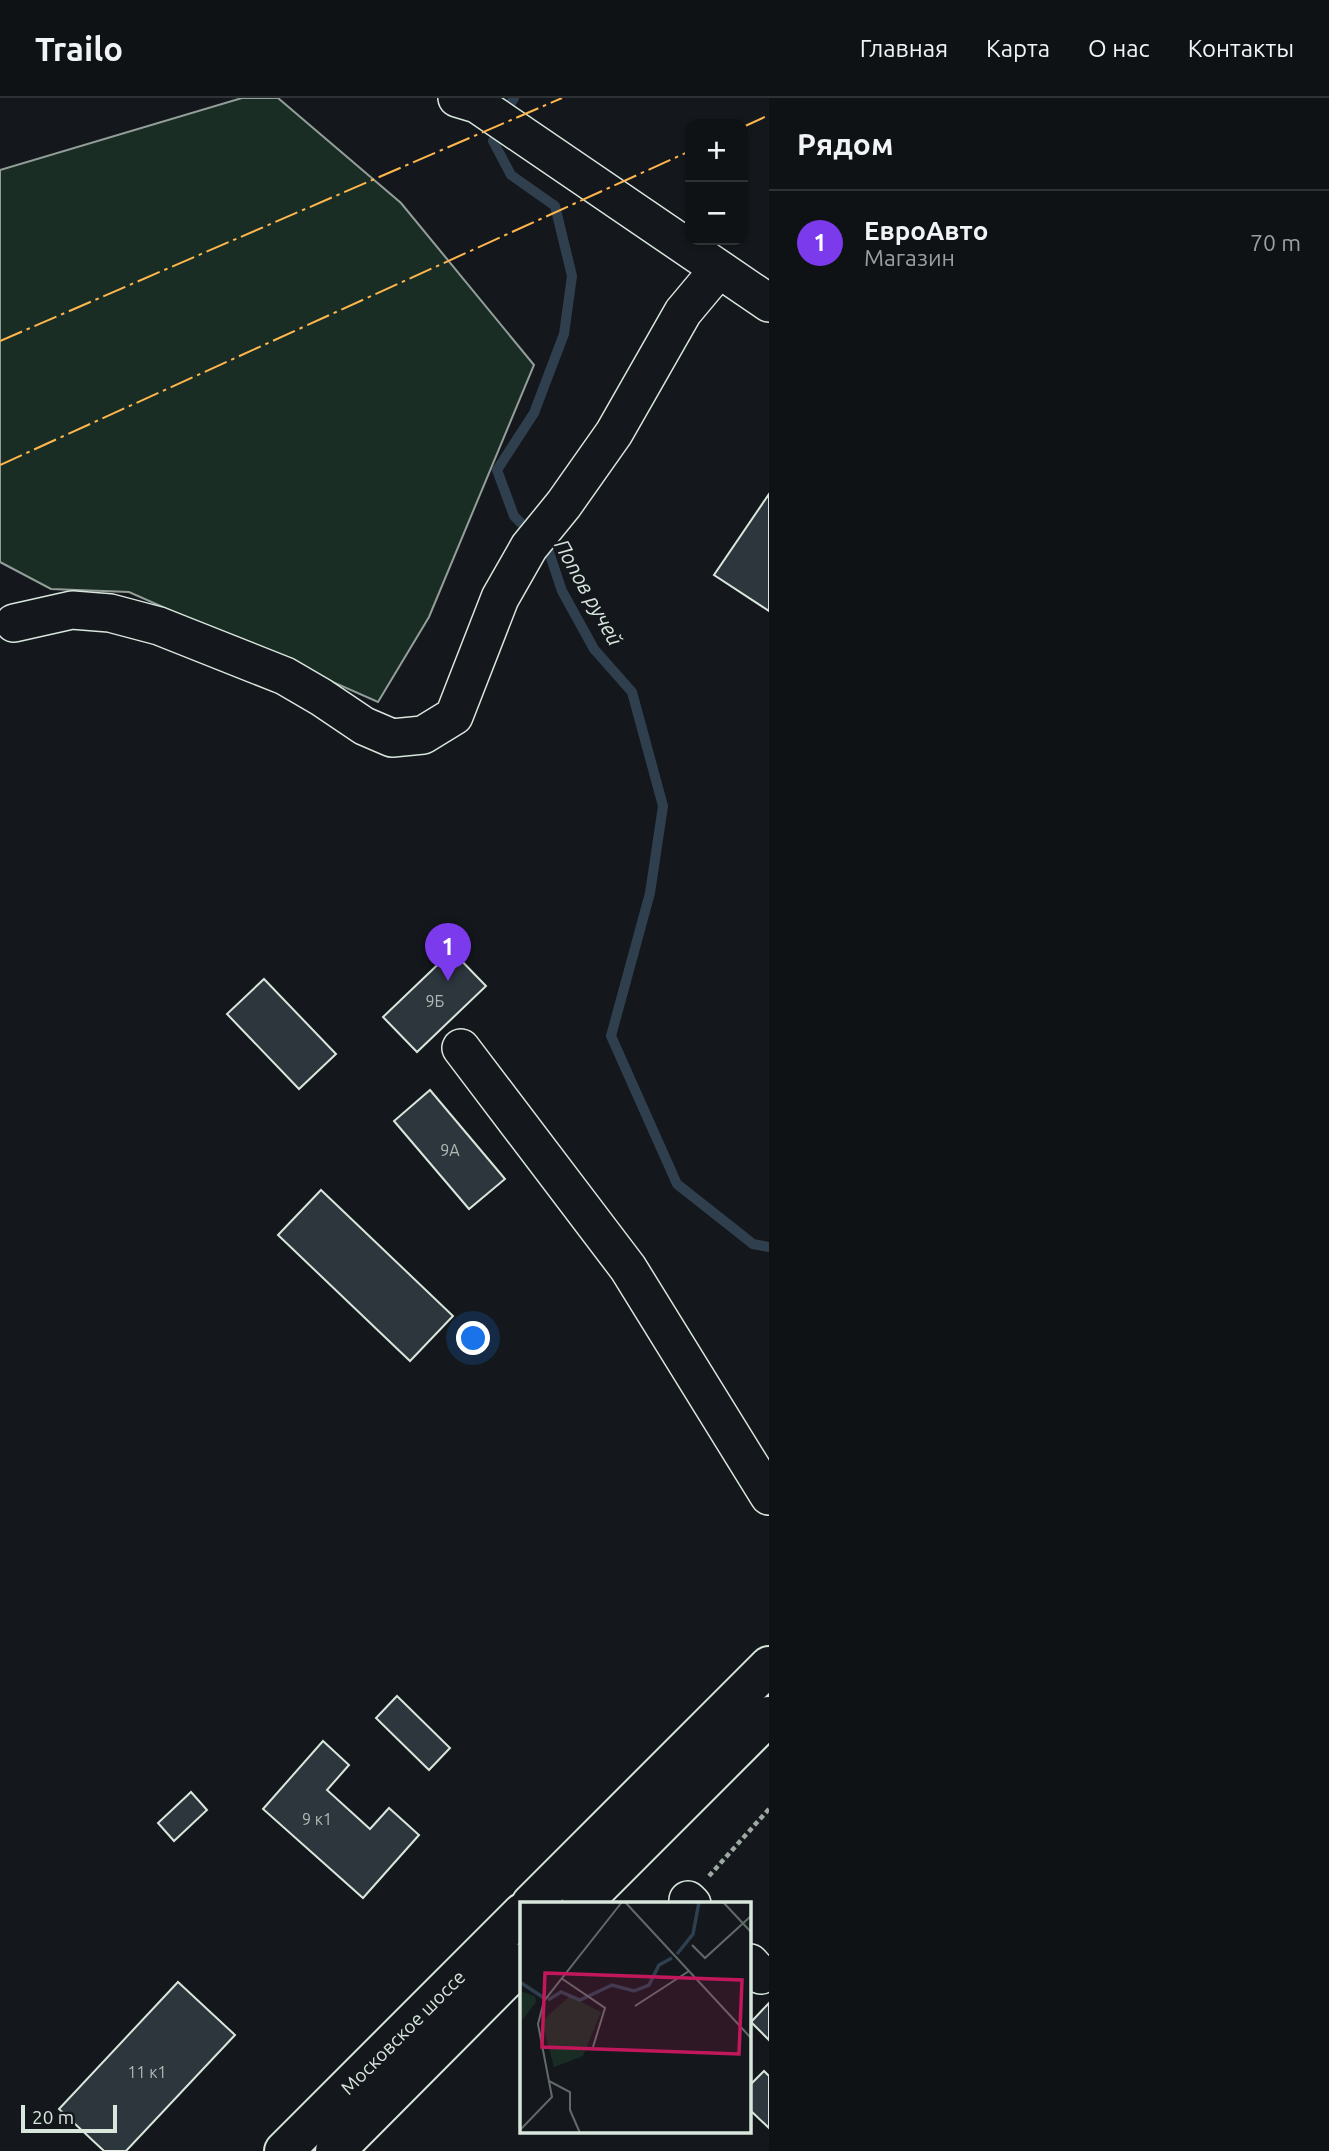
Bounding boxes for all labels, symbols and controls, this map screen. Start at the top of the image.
text: Trailo [35,30,123,67]
text: Главная [860,35,948,62]
text: Карта [986,35,1050,62]
text: О нас [1088,35,1150,62]
text: Контакты [1188,35,1294,62]
map controls [685,119,748,245]
button: + [685,119,748,182]
text: Рядом [797,127,893,161]
button: − [685,182,748,245]
text: ЕвроАвто [864,216,988,245]
text: 1 [814,230,826,255]
text: 70 m [1250,230,1301,255]
text: Магазин [864,245,955,270]
water label: Попов ручей [550,535,628,649]
pin: 1 [425,923,471,981]
house number: 9Б [426,992,445,1010]
house number: 9А [440,1141,460,1159]
your location [456,1321,490,1355]
house number: 9 к1 [302,1810,332,1828]
inset map [520,1902,752,2134]
street label: Московское шоссе [336,1966,469,2099]
house number: 11 к1 [128,2063,166,2081]
scale bar [21,2102,117,2134]
text: 20 m [32,2106,74,2128]

